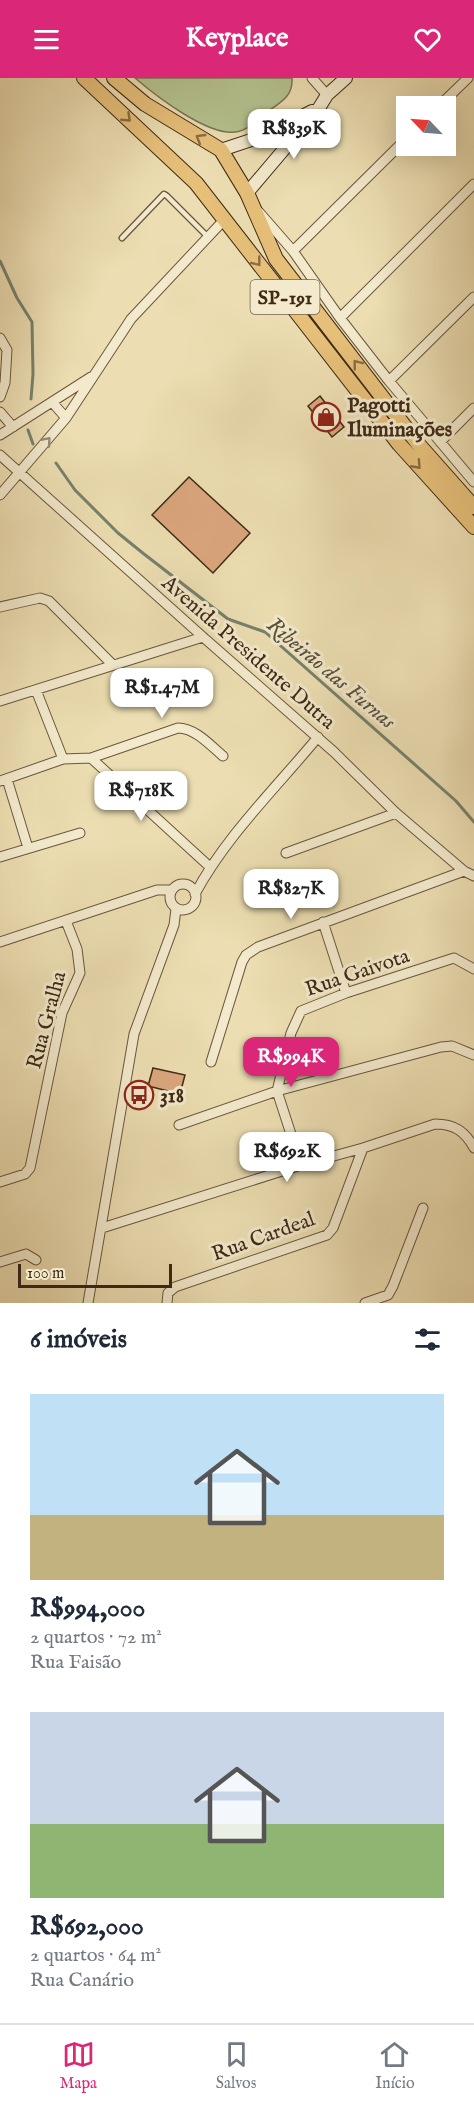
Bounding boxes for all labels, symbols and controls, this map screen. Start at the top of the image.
text: Keyplace [186,22,288,56]
icon: menu [30,23,63,56]
icon: heart [411,23,444,56]
north arrow [396,96,456,156]
map controls [396,96,456,156]
pin: R$839K [245,109,343,160]
one-way arrow [120,111,131,122]
text: R$839K [262,116,326,141]
one-way arrow [196,134,206,145]
one-way arrow [250,256,261,267]
road number: SP-191 [250,280,320,314]
one-way arrow [353,360,364,371]
place label: Pagotti Iluminações [347,393,452,444]
shop icon: Pagotti Iluminações [310,401,342,433]
one-way arrow [40,437,51,448]
one-way arrow [410,458,421,468]
street label: Avenida Presidente Dutra [155,570,341,737]
water label: Ribeirão das Furnas [261,612,401,736]
pin: R$1.47M [107,668,217,719]
text: R$1.47M [124,675,200,700]
pin: R$718K [92,771,190,822]
text: R$718K [108,778,174,803]
pin: R$827K [242,869,340,920]
text: R$827K [257,876,325,901]
street label: Rua Gaivota [302,943,414,1004]
street label: Rua Gralha [21,968,74,1072]
pin: R$994K [242,1037,340,1088]
text: R$994K [257,1044,325,1069]
bus stop icon: 318 [123,1079,155,1111]
place label: 318 [160,1083,184,1110]
pin: R$692K [238,1132,336,1183]
text: R$692K [253,1139,321,1164]
street label: Rua Cardeal [208,1206,319,1269]
scale bar [18,1261,172,1288]
text: 100 m [27,1264,64,1284]
text: 6 imóveis [30,1323,127,1356]
icon: filters [411,1323,444,1356]
icon: home [183,1433,291,1541]
text: R$994,000 [30,1592,145,1625]
text: 2 quartos · 72 m² [30,1625,162,1650]
text: Rua Faisão [30,1650,121,1675]
icon: home [183,1751,291,1859]
text: R$692,000 [30,1910,144,1943]
text: 2 quartos · 64 m² [30,1943,161,1968]
text: Rua Canário [30,1968,134,1993]
tab: Mapa [59,2038,97,2094]
tab: Salvos [216,2038,256,2094]
tab: Início [375,2038,415,2094]

